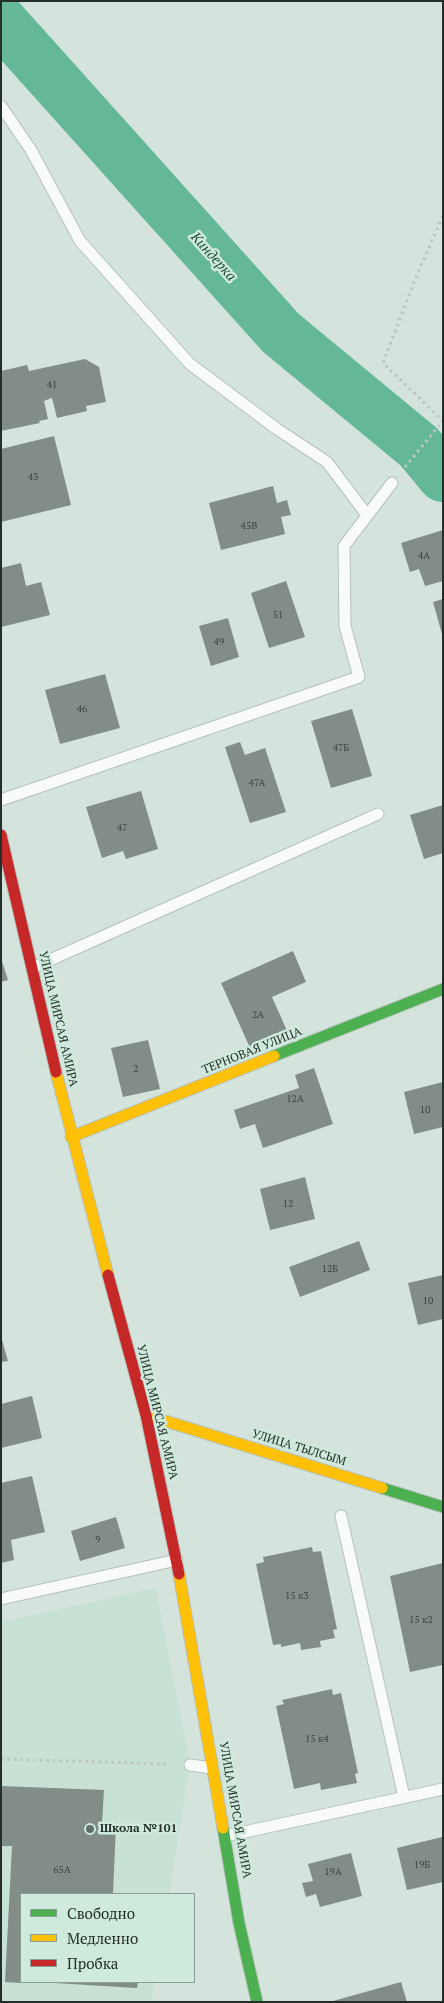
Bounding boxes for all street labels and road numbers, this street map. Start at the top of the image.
street label: УЛИЦА МИРСАЯ АМИРА [35,950,81,1088]
street label: ТЕРНОВАЯ УЛИЦА [200,1024,304,1078]
street label: УЛИЦА МИРСАЯ АМИРА [133,1343,181,1481]
street label: УЛИЦА ТЫЛСЫМ [250,1427,348,1469]
street label: УЛИЦА МИРСАЯ АМИРА [216,1741,254,1879]

